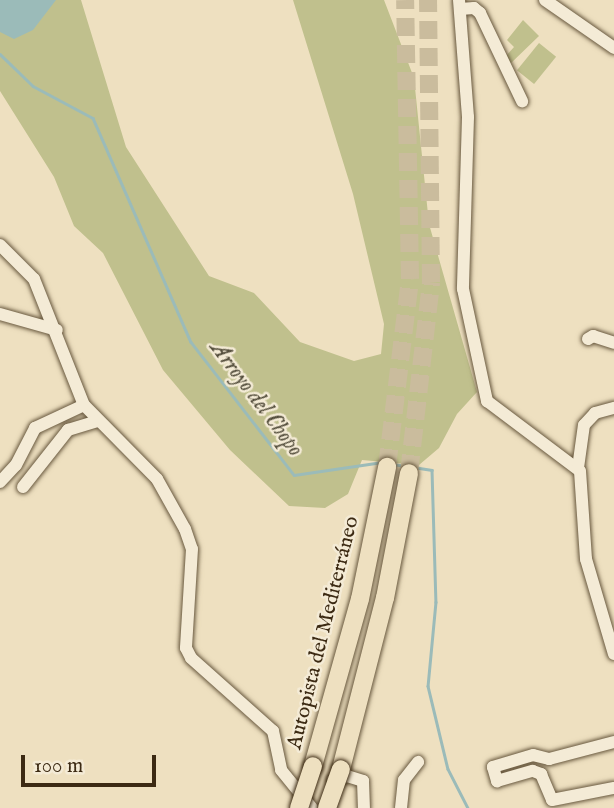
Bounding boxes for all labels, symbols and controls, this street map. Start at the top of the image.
water label: Arroyo del Chopo [204,336,308,462]
street label: Autopista del Mediterráneo [283,514,365,752]
scale bar [24,742,159,786]
text: 100 m [34,753,83,780]

